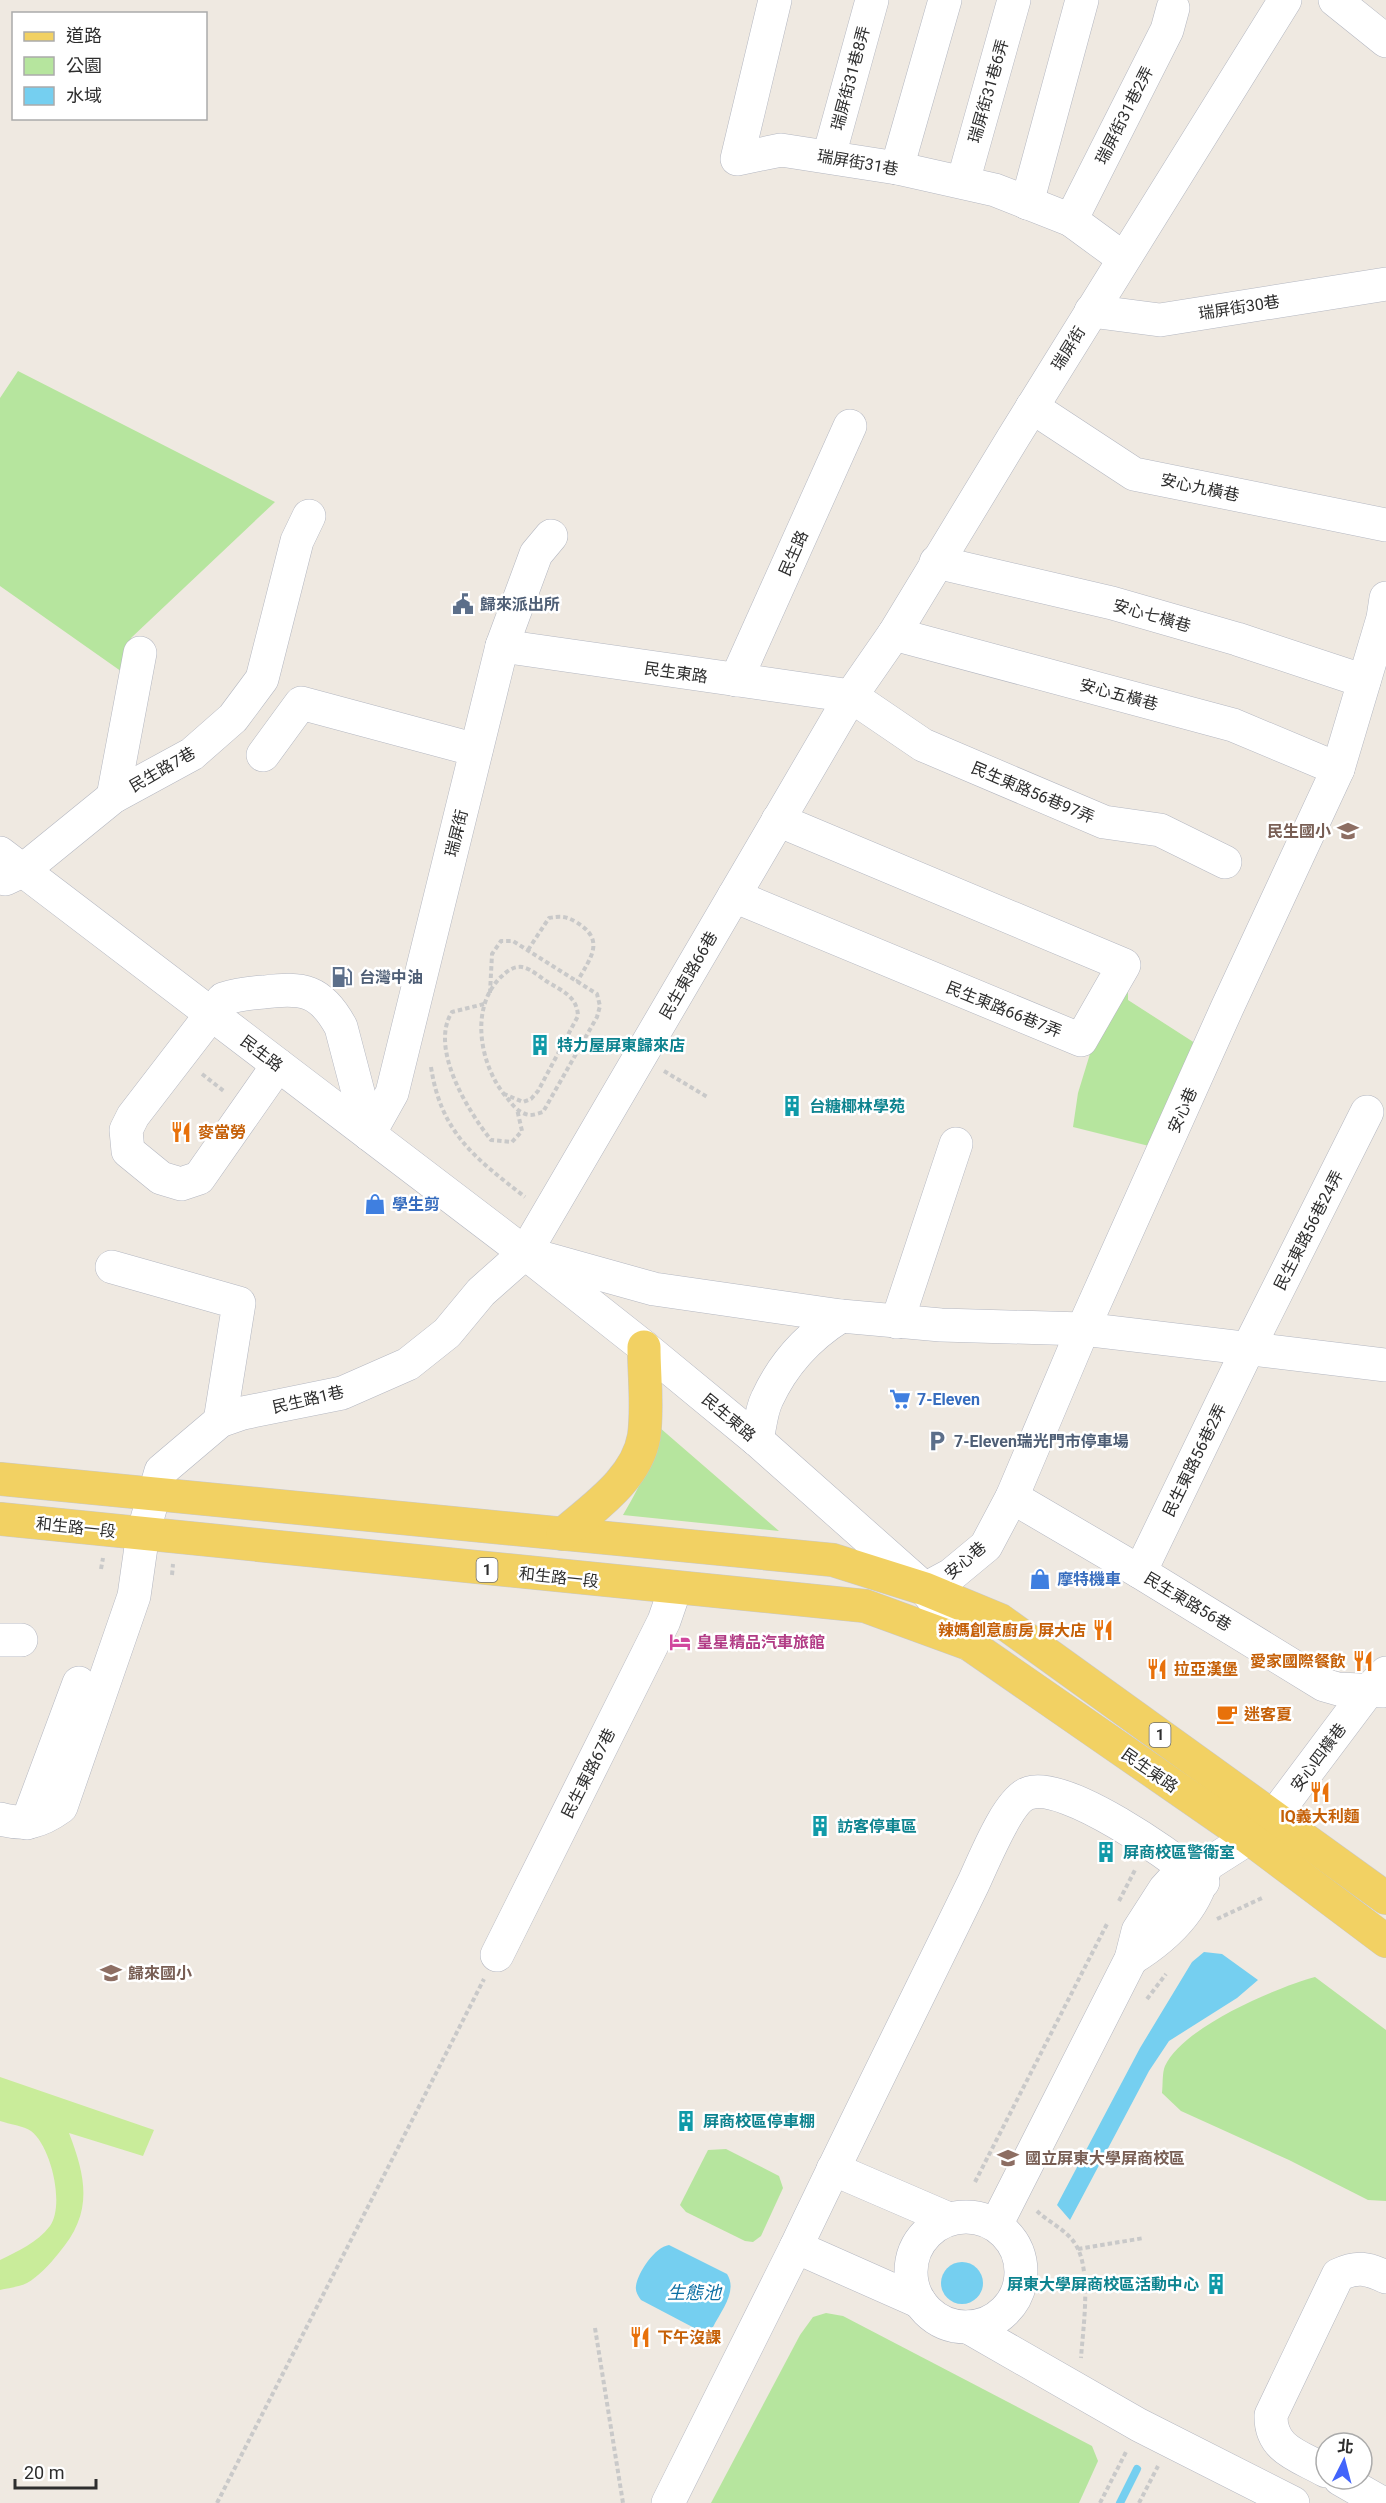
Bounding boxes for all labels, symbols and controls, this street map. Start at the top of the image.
legend [12,12,207,120]
street label: 瑞屏街31巷8弄 [827,24,874,132]
text: 道路 [66,25,102,46]
street label: 瑞屏街31巷6弄 [965,37,1012,145]
text: 公園 [66,55,102,76]
street label: 瑞屏街31巷2弄 [1092,63,1157,167]
text: 水域 [66,85,102,106]
street label: 瑞屏街31巷 [816,146,900,179]
street label: 瑞屏街30巷 [1197,292,1281,323]
street label: 瑞屏街 [1048,323,1089,374]
street label: 安心九橫巷 [1159,470,1241,505]
street label: 民生路 [775,527,812,579]
public building icon: 歸來派出所 [451,592,475,616]
place label: 歸來派出所 [480,595,560,614]
street label: 安心七橫巷 [1111,595,1193,636]
street label: 民生東路 [643,659,709,686]
street label: 安心五橫巷 [1078,675,1160,714]
street label: 民生路7巷 [126,743,199,796]
street label: 民生東路56巷97弄 [968,758,1097,827]
street label: 瑞屏街 [441,808,472,859]
school or university icon: 民生國小 [1336,819,1360,843]
place label: 民生國小 [1267,822,1331,841]
street label: 民生東路66巷 [656,928,721,1022]
fuel station icon: 台灣中油 [330,965,354,989]
place label: 台灣中油 [359,968,423,987]
street label: 民生東路66巷7弄 [943,978,1064,1041]
street label: 民生路 [237,1031,287,1075]
building icon: 特力屋屏東歸來店 [528,1033,552,1057]
place label: 特力屋屏東歸來店 [557,1036,685,1055]
street label: 安心巷 [1164,1084,1201,1136]
building icon: 台糖椰林學苑 [780,1094,804,1118]
place label: 台糖椰林學苑 [809,1097,905,1116]
restaurant icon: 麥當勞 [169,1120,193,1144]
place label: 麥當勞 [198,1123,246,1142]
street label: 民生東路56巷24弄 [1270,1167,1347,1293]
shop icon: 學生剪 [363,1192,387,1216]
place label: 學生剪 [392,1195,440,1214]
street label: 民生路1巷 [270,1382,346,1417]
supermarket icon: 7-Eleven [888,1387,912,1411]
street label: 民生東路 [698,1390,759,1445]
place label: 7-Eleven [917,1390,980,1409]
street label: 民生東路56巷2弄 [1159,1401,1230,1520]
parking icon: 7-Eleven瑞光門市停車場 [925,1429,949,1453]
place label: 7-Eleven瑞光門市停車場 [954,1432,1129,1451]
street label: 和生路一段 [35,1514,117,1541]
street label: 安心巷 [941,1538,990,1583]
road number: 1 [476,1558,498,1582]
street label: 和生路一段 [518,1564,600,1591]
shop icon: 摩特機車 [1028,1567,1052,1591]
street label: 民生東路56巷 [1141,1568,1235,1635]
place label: 摩特機車 [1057,1570,1121,1589]
restaurant icon: 辣媽創意廚房 屏大店 [1091,1618,1115,1642]
place label: 辣媽創意廚房 屏大店 [938,1621,1086,1640]
hotel icon: 皇星精品汽車旅館 [668,1630,692,1654]
place label: 皇星精品汽車旅館 [697,1633,825,1652]
restaurant icon: 愛家國際餐飲 [1351,1649,1375,1673]
place label: 愛家國際餐飲 [1250,1652,1346,1671]
restaurant icon: 拉亞漢堡 [1145,1657,1169,1681]
place label: 拉亞漢堡 [1174,1660,1238,1679]
cafe icon: 迷客夏 [1215,1702,1239,1726]
place label: 迷客夏 [1244,1705,1292,1724]
street label: 安心四橫巷 [1287,1720,1350,1795]
road number: 1 [1150,1723,1170,1747]
street label: 民生東路67巷 [558,1725,619,1821]
street label: 民生東路 [1118,1744,1181,1797]
restaurant icon: IQ義大利麵 [1308,1780,1332,1804]
place label: IQ義大利麵 [1280,1807,1360,1826]
building icon: 訪客停車區 [808,1814,832,1838]
place label: 訪客停車區 [837,1817,917,1836]
building icon: 屏商校區警衛室 [1094,1840,1118,1864]
place label: 屏商校區警衛室 [1123,1843,1235,1862]
school or university icon: 歸來國小 [99,1961,123,1985]
place label: 歸來國小 [128,1964,192,1983]
building icon: 屏商校區停車棚 [674,2109,698,2133]
place label: 屏商校區停車棚 [703,2112,815,2131]
school or university icon: 國立屏東大學屏商校區 [996,2146,1020,2170]
place label: 國立屏東大學屏商校區 [1025,2149,1185,2168]
building icon: 屏東大學屏商校區活動中心 [1204,2272,1228,2296]
place label: 屏東大學屏商校區活動中心 [1007,2275,1199,2294]
water label: 生態池 [667,2282,723,2303]
restaurant icon: 下午沒課 [628,2325,652,2349]
place label: 下午沒課 [657,2328,721,2347]
north arrow [1314,2431,1374,2491]
text: 北 [1337,2436,1354,2457]
scale bar [15,2452,96,2490]
text: 20 m [24,2462,64,2483]

